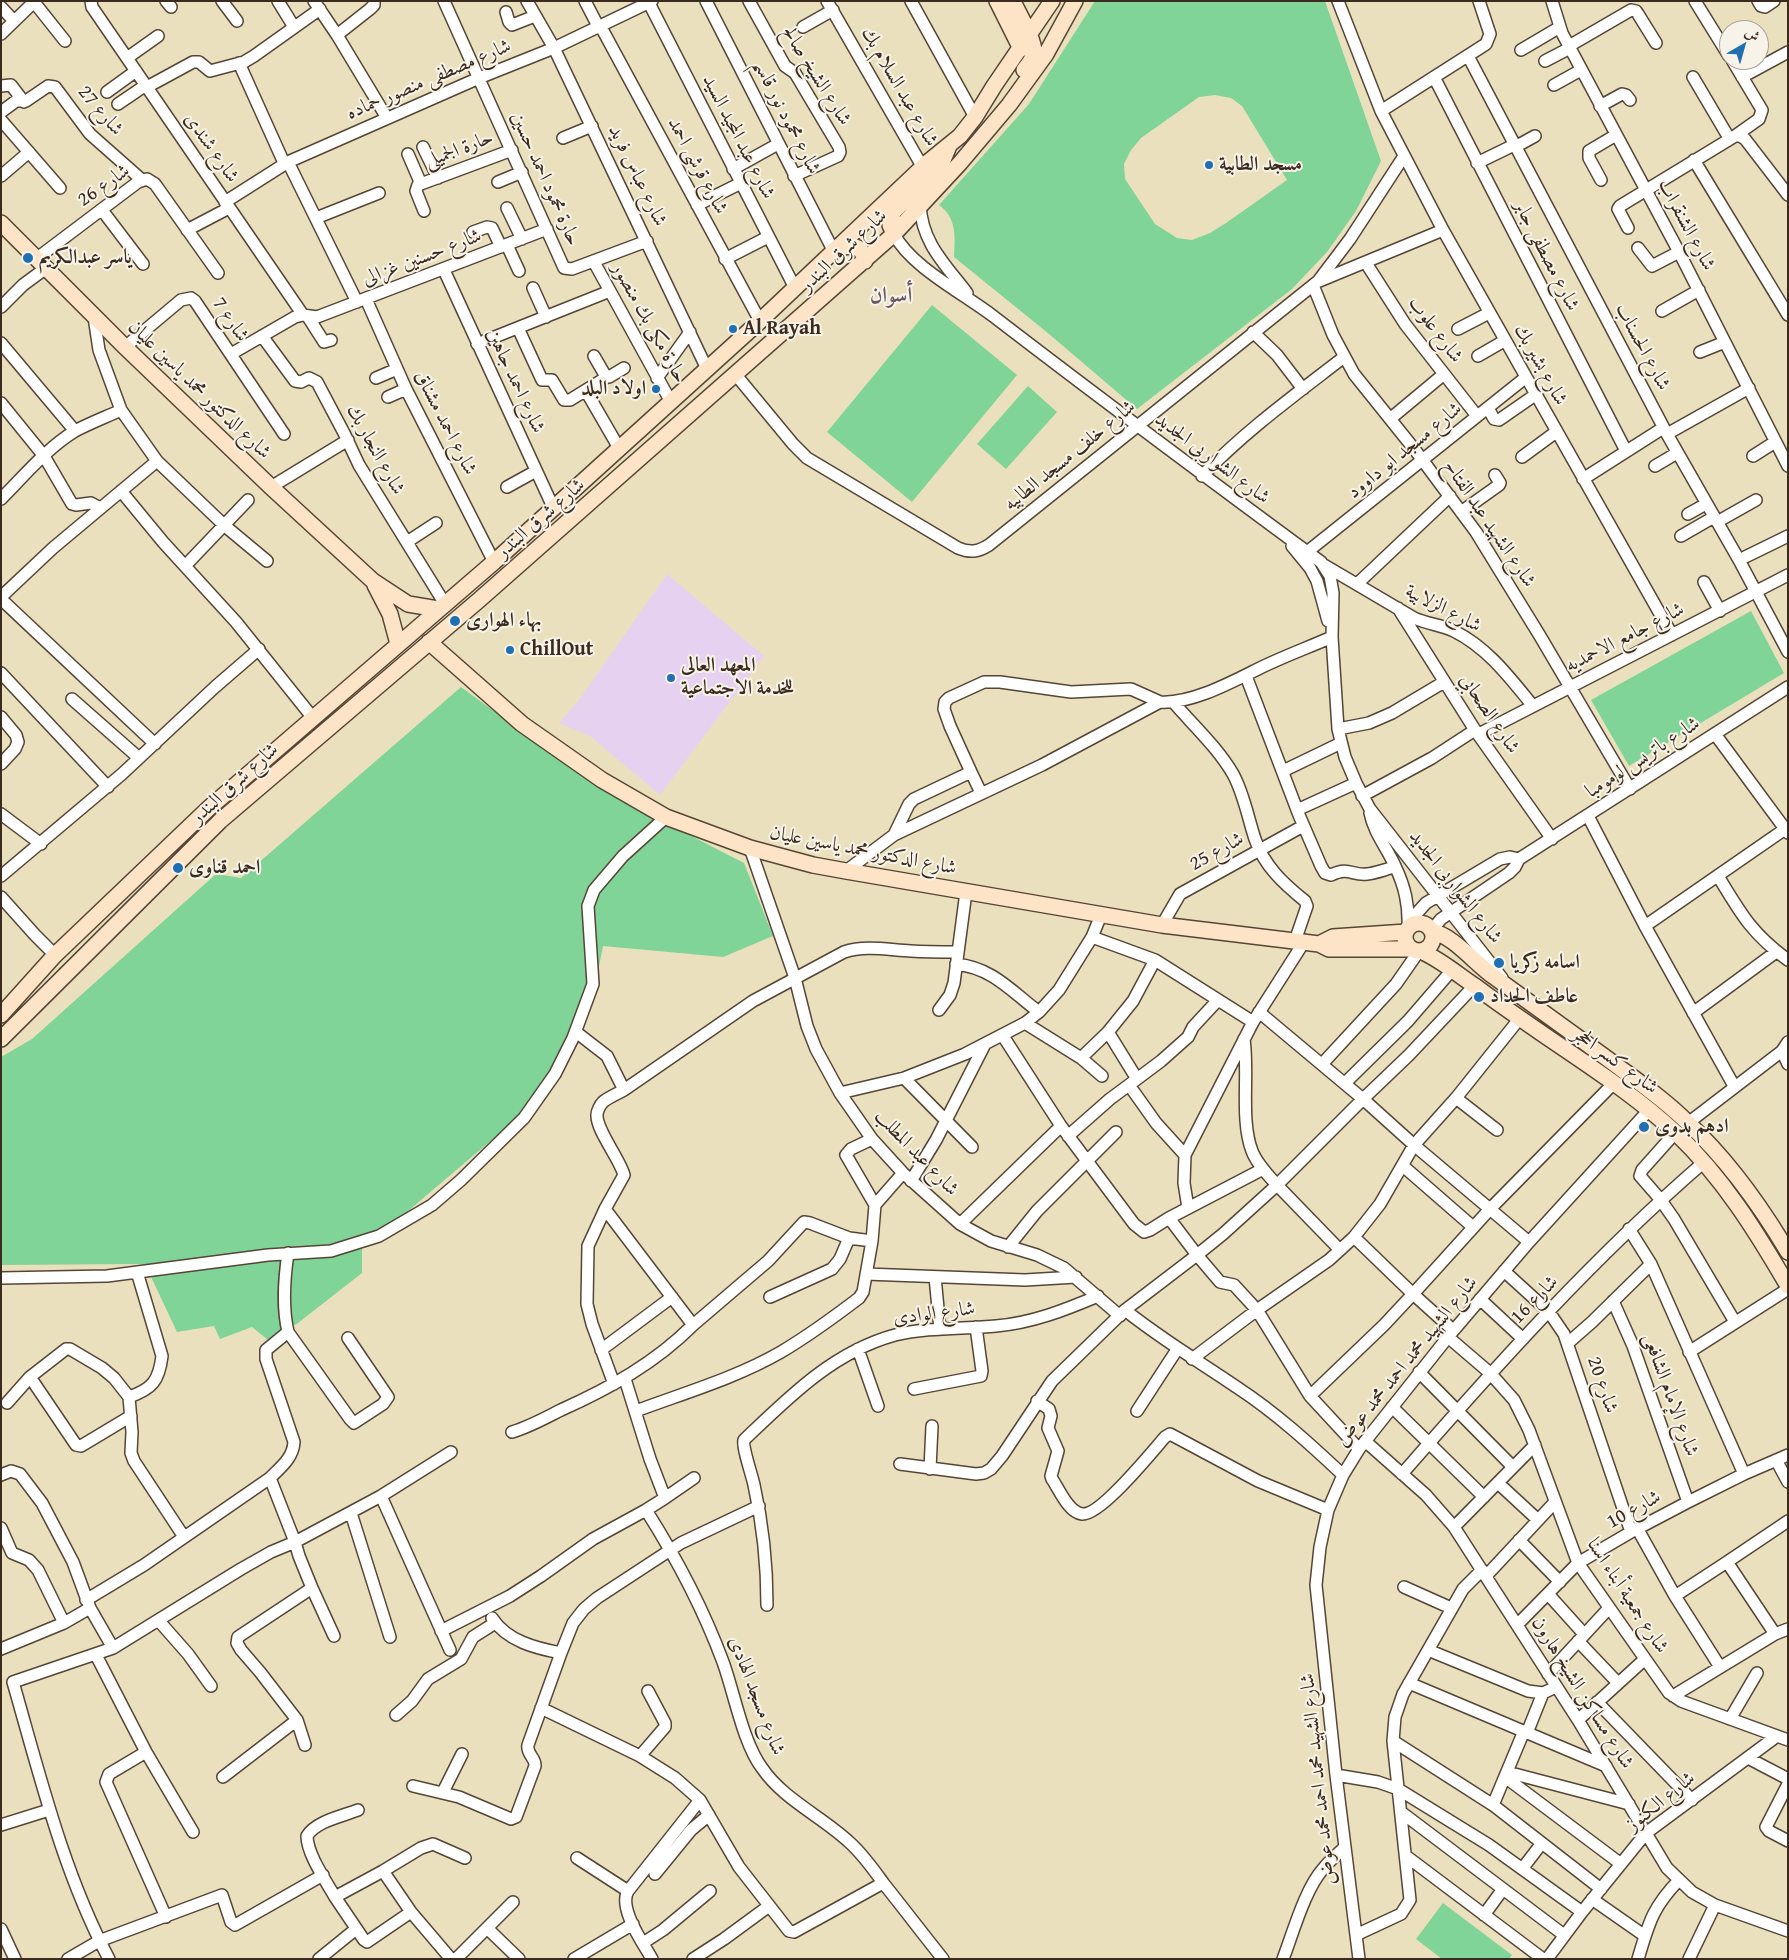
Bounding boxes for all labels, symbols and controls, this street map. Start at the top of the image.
north arrow [1719,20,1769,70]
street label: شارع الشيخ صالح [776,22,856,130]
text: ش [1741,22,1764,46]
street label: شارع عبد السلام بك [855,23,943,151]
street label: شارع مصطفى منصور حماده [343,34,515,126]
street label: شارع محمود نور قاسم [747,56,825,178]
street label: شارع عبد المجيد السيد [696,71,780,203]
street label: شارع 27 [72,81,128,141]
street label: شارع شندى [178,108,244,188]
street label: حارة محمود احمد حسين [505,108,585,250]
street label: شارع قرشى احمد [661,114,733,218]
street label: شارع عباس فريد [602,121,672,231]
street label: حارة الجميلى [421,126,497,174]
place label: مسجد الطابية [1219,153,1302,177]
street label: شارع 26 [73,159,135,213]
marker: مسجد الطابية [1203,159,1215,171]
street label: شارع الشنقراب [1652,175,1720,275]
street label: شارع مصطفى جابر [1508,197,1584,315]
street label: شارع شرق البندر [796,205,892,297]
street label: شارع حسنين غزالى [359,224,485,292]
place label: ياسر عبدالكريم [39,246,132,270]
marker: ياسر عبدالكريم [21,251,35,265]
street label: حارة مكى بك منصور [606,258,692,388]
district label: أسوان [870,283,912,309]
street label: شارع علوب [1402,292,1468,368]
street label: شارع 7 [206,293,254,347]
street label: شارع الحسناب [1609,299,1675,395]
street label: شارع الدكتور محمد ياسين عليان [122,315,276,465]
place label: Al Rayah [743,317,821,341]
street label: شارع بشير بك [1508,320,1572,410]
marker: Al Rayah [727,323,739,335]
street label: شارع احمد جاهين [480,325,550,437]
street label: شارع احمد مشناق [408,367,482,479]
place label: اولاد البلد [581,377,646,401]
marker: اولاد البلد [650,383,662,395]
street label: شارع خلف مسجد الطابيه [999,395,1141,517]
street label: شارع مسجد ابو داوود [1343,397,1467,505]
street label: شارع النجار بك [340,401,410,499]
street label: شارع الشواربى الجديد [1150,408,1274,510]
street label: شارع الشهيد عبد الفتاح [1437,456,1541,592]
street label: شارع شرق البندر [492,474,590,564]
street label: شارع الزلابية [1401,580,1485,638]
street label: شارع جامع الاحمديه [1561,598,1689,678]
place label: بهاء الهوارى [466,609,541,633]
marker: بهاء الهوارى [448,614,462,628]
place label: ChillOut [520,638,593,662]
marker: ChillOut [504,644,516,656]
place label: المعهد العالى للخدمة الاجتماعية [681,654,794,701]
street label: شارع الصحابي [1454,669,1524,759]
marker: المعهد العالى للخدمة الاجتماعية [665,672,677,684]
street label: شارع باتريس لومومبا [1581,712,1705,804]
street label: شارع شرق البندر [186,738,284,830]
street label: شارع الدكتور محمد ياسين عليان [768,821,958,881]
street label: شارع الشواربى الجديد [1403,825,1507,949]
street label: شارع 25 [1186,827,1248,877]
place label: احمد قناوى [189,856,260,880]
marker: احمد قناوى [171,861,185,875]
place label: اسامه زكريا [1510,951,1580,975]
marker: اسامه زكريا [1492,956,1506,970]
place label: عاطف الحداد [1490,985,1578,1009]
marker: عاطف الحداد [1472,990,1486,1004]
street label: شارع كسر الحجر [1568,1022,1662,1100]
street label: شارع عبد المطلب [869,1105,963,1201]
place label: ادهم بدوى [1655,1115,1729,1139]
marker: ادهم بدوى [1637,1120,1651,1134]
street label: شارع 16 [1506,1271,1564,1329]
street label: شارع الشهيد محمد احمد محمد عوض [1331,1272,1483,1452]
street label: شارع الوادى [892,1297,976,1331]
street label: شارع الإمام الشافعى [1637,1330,1703,1460]
street label: شارع 20 [1581,1353,1623,1417]
street label: شارع 10 [1603,1485,1665,1535]
street label: شارع جمعية أبناء اسنا [1581,1534,1673,1658]
street label: شارع مساكن الشيخ هارون [1525,1612,1639,1774]
street label: شارع مسجد الهادى [722,1633,790,1759]
street label: شارع الشهيد محمد احمد محمد عوض [1296,1672,1342,1886]
street label: شارع الكنوز [1622,1767,1700,1837]

